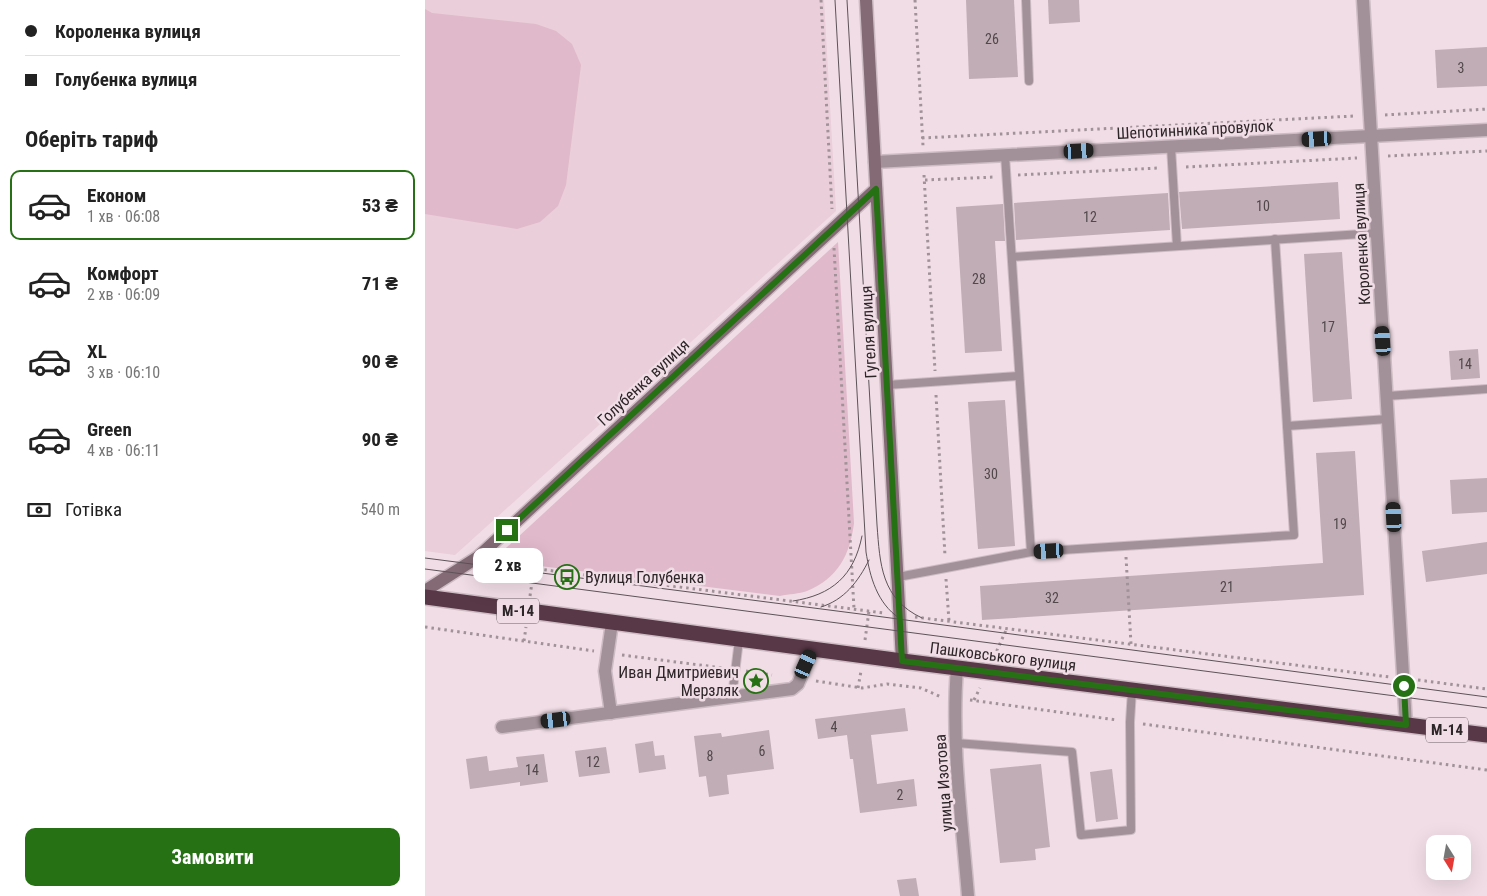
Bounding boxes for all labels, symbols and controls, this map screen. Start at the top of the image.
text: Короленка вулиця [55,20,201,43]
house number: 26 [985,31,999,47]
house number: 3 [1458,60,1464,76]
text: Голубенка вулиця [55,68,197,91]
street label: Шепотинника провулок [1116,116,1274,143]
text: Оберіть тариф [25,127,158,152]
car [1301,131,1332,147]
car [1063,143,1094,159]
street label: Короленка вулиця [1349,182,1374,306]
icon: car [27,183,72,228]
text: Економ [87,184,146,207]
text: 53 ₴ [362,194,398,217]
house number: 10 [1256,198,1270,214]
text: 1 хв · 06:08 [87,207,160,226]
house number: 12 [1083,209,1097,225]
icon: car [27,261,72,306]
text: Комфорт [87,262,159,285]
house number: 28 [972,271,986,287]
text: 71 ₴ [362,272,398,295]
text: 2 хв · 06:09 [87,285,160,304]
street label: Гугеля вулиця [857,285,880,379]
house number: 17 [1321,319,1335,335]
car [1374,326,1391,356]
street label: Голубенка вулиця [594,335,693,430]
icon: car [27,339,72,384]
text: XL [87,340,107,363]
text: 90 ₴ [362,350,398,373]
house number: 14 [1458,356,1472,372]
text: 3 хв · 06:10 [87,363,160,382]
icon: car [27,417,72,462]
text: Green [87,418,132,441]
text: 90 ₴ [362,428,398,451]
text: 4 хв · 06:11 [87,441,160,460]
house number: 30 [984,466,998,482]
icon: cash [25,496,53,524]
text: Готівка [65,498,122,521]
text: 540 m [361,500,400,519]
car [1385,502,1402,532]
house number: 19 [1333,516,1347,532]
route end [496,519,518,541]
car [1033,543,1064,559]
callout: 2 хв [472,548,542,582]
text: 2 хв [495,556,521,575]
bus stop icon: Вулиця Голубенка [554,564,580,590]
place label: Вулиця Голубенка [585,568,704,587]
house number: 21 [1220,579,1234,595]
house number: 32 [1045,590,1059,606]
road number: М-14 [497,598,539,624]
street label: Пашковського вулиця [929,638,1077,675]
car [793,647,818,681]
place label: Иван Дмитриевич Мерзляк [618,663,739,700]
place icon: Иван Дмитриевич Мерзляк [743,668,769,694]
route start [1393,675,1415,697]
car [540,711,571,729]
road number: М-14 [1426,718,1468,742]
house number: 4 [831,719,838,735]
street label: улица Изотова [931,734,956,832]
house number: 6 [759,743,766,759]
house number: 8 [707,748,714,764]
house number: 12 [586,754,600,770]
house number: 14 [525,762,539,778]
house number: 2 [897,787,904,803]
button: Замовити [25,828,400,886]
north arrow [1426,835,1471,880]
map controls [1426,835,1471,880]

